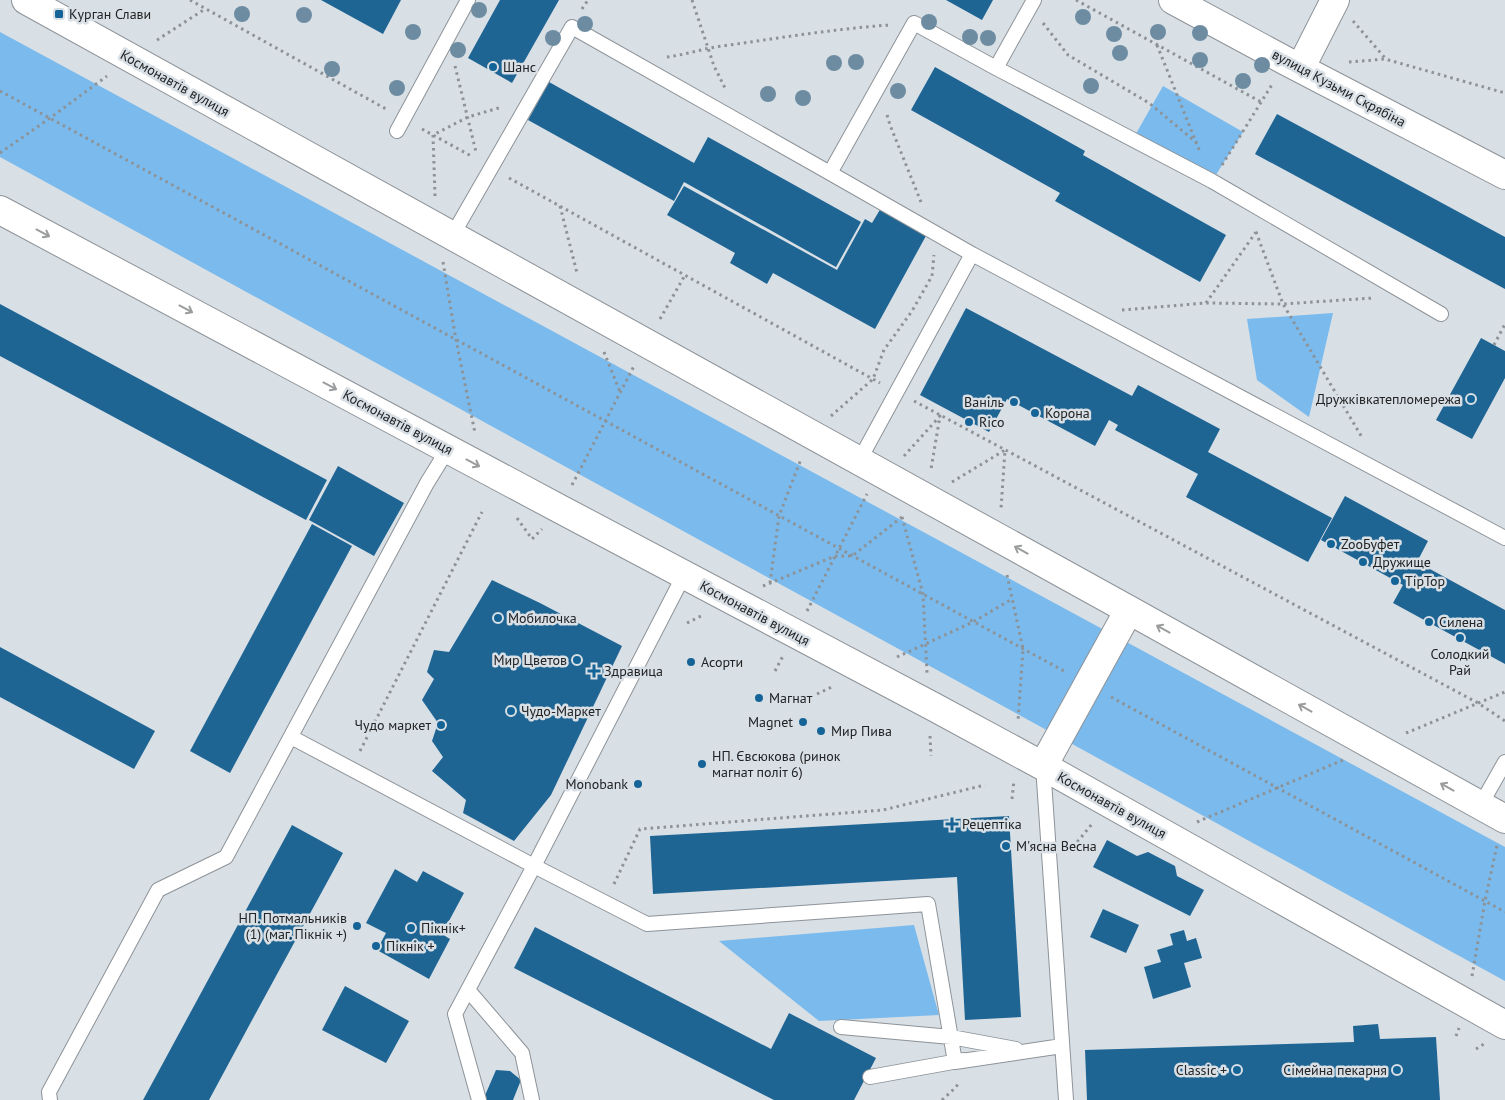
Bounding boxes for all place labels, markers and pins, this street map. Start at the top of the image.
place label: Курган Слави [69,5,151,23]
marker: Курган Слави [53,8,65,20]
place label: Шанс [503,58,536,76]
marker: Шанс [487,61,499,73]
place label: Дружківкатепломережа [1316,390,1461,408]
place label: Ваніль [964,393,1004,411]
marker: Дружківкатепломережа [1465,393,1477,405]
marker: Ваніль [1008,396,1020,408]
place label: Корона [1045,404,1090,422]
marker: Корона [1029,407,1041,419]
place label: Rico [979,413,1005,431]
marker: Rico [963,416,975,428]
place label: ZooБуфет [1341,535,1400,553]
marker: ZooБуфет [1325,538,1337,550]
place label: Дружище [1373,553,1431,571]
marker: Дружище [1357,556,1369,568]
place label: TipTop [1405,572,1445,590]
marker: TipTop [1389,575,1401,587]
place label: Мобилочка [508,609,577,627]
marker: Мобилочка [492,612,504,624]
place label: Силена [1439,613,1483,631]
marker: Силена [1423,616,1435,628]
marker: Солодкий Рай [1454,632,1466,644]
place label: Солодкий Рай [1431,645,1489,679]
place label: Мир Цветов [493,651,567,669]
place label: Асорти [701,653,743,671]
marker: Мир Цветов [571,654,583,666]
marker: Асорти [685,656,697,668]
place label: Здравица [604,662,663,680]
marker: Здравица [588,665,600,677]
place label: Магнат [769,689,813,707]
marker: Магнат [753,692,765,704]
place label: Чудо-Маркет [521,702,601,720]
marker: Чудо-Маркет [505,705,517,717]
place label: Magnet [748,713,793,731]
place label: Чудо маркет [355,716,431,734]
marker: Magnet [797,716,809,728]
marker: Чудо маркет [435,719,447,731]
place label: Мир Пива [831,722,892,740]
marker: Мир Пива [815,725,827,737]
place label: НП. Євсюкова (ринок магнат політ 6) [712,747,841,781]
marker: НП. Євсюкова (ринок магнат політ 6) [696,758,708,770]
place label: Monobank [565,775,628,793]
marker: Monobank [632,778,644,790]
place label: Рецептіка [962,815,1022,833]
marker: Рецептіка [946,818,958,830]
place label: М'ясна Весна [1016,837,1097,855]
marker: М'ясна Весна [1000,840,1012,852]
place label: НП. Потмальників (1) (маг. Пікнік +) [239,909,347,943]
place label: Пікнік+ [421,919,466,937]
marker: НП. Потмальників (1) (маг. Пікнік +) [351,920,363,932]
marker: Пікнік+ [405,922,417,934]
place label: Пікнік + [386,937,434,955]
marker: Пікнік + [370,940,382,952]
place label: Classic + [1176,1061,1227,1079]
place label: Сімейна пекарня [1283,1061,1387,1079]
marker: Classic + [1231,1064,1243,1076]
marker: Сімейна пекарня [1391,1064,1403,1076]

